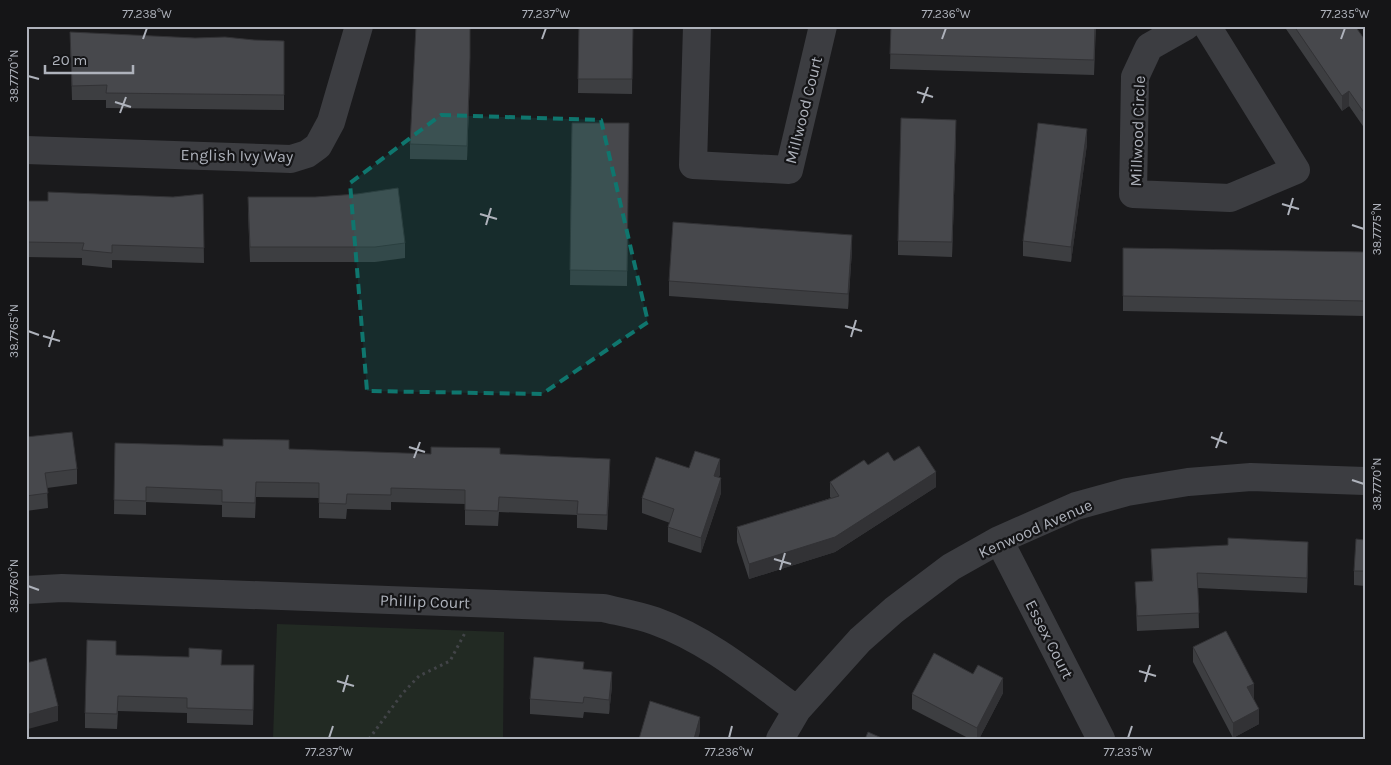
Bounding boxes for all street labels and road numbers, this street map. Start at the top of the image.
street label: Millwood Court [781,55,826,166]
street label: Millwood Circle [1126,75,1149,187]
street label: English Ivy Way [181,145,294,166]
street label: Kenwood Avenue [975,495,1095,562]
street label: Phillip Court [380,590,470,613]
street label: Essex Court [1022,597,1078,682]

